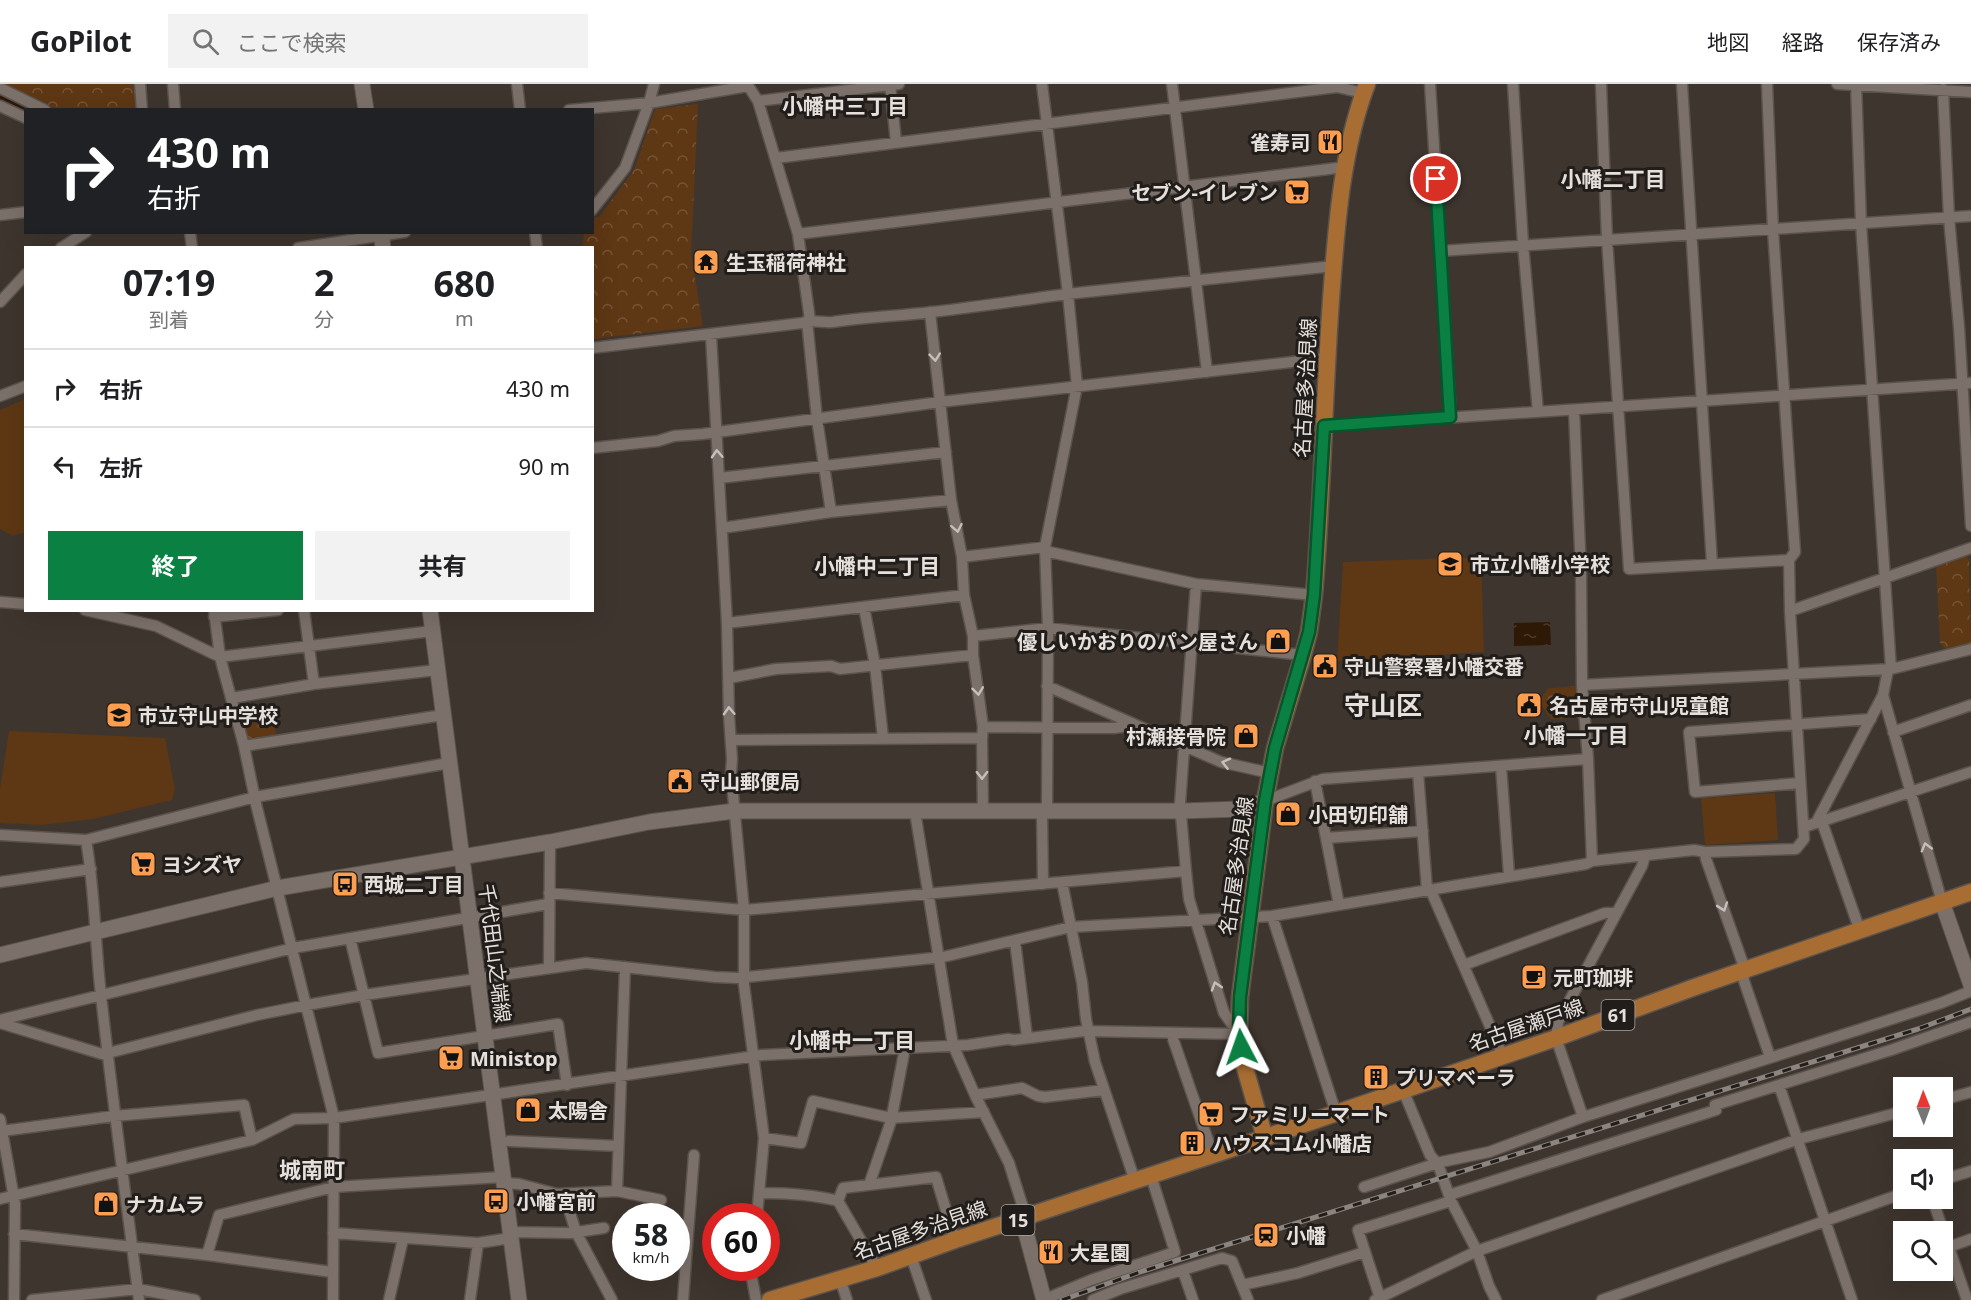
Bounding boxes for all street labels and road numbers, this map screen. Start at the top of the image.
street label: 名古屋多治見線 [1288,317,1322,459]
street label: 名古屋多治見線 [1213,795,1259,937]
street label: 千代田山之端線 [473,882,517,1024]
street label: 名古屋瀬戸線 [1465,993,1587,1057]
road number: 61 [1602,1000,1634,1030]
street label: 名古屋多治見線 [849,1194,991,1266]
road number: 15 [1002,1205,1034,1235]

